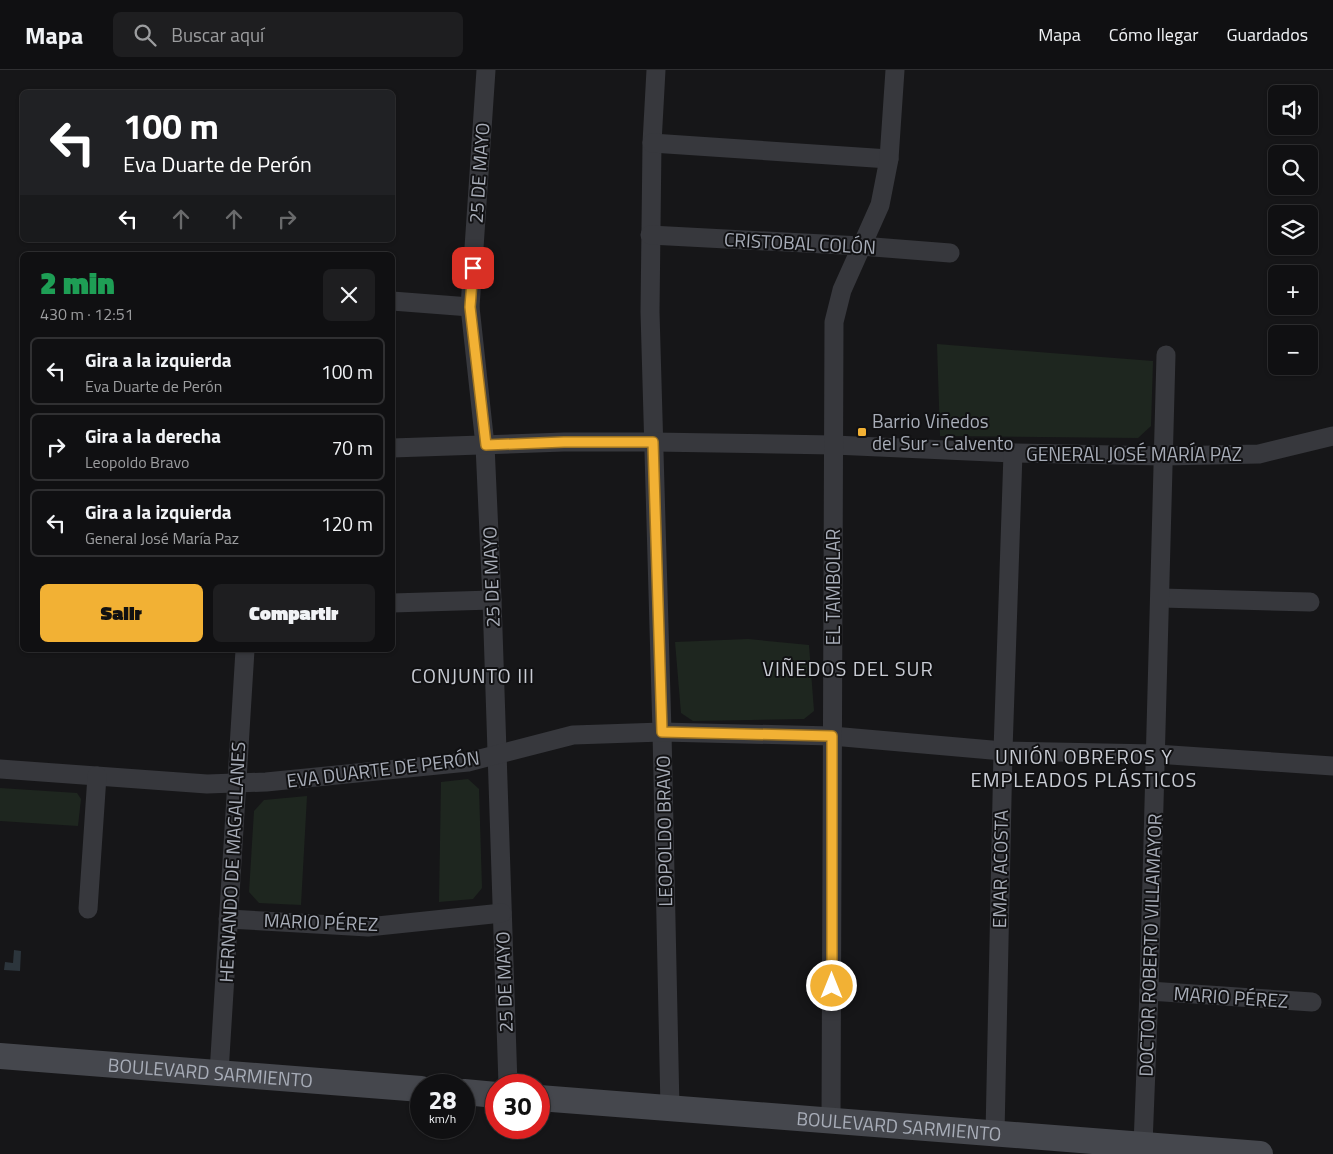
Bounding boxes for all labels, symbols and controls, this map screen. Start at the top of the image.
search box [113,12,463,57]
text: Mapa [25,17,83,53]
text: Buscar aquí [171,20,264,49]
icon: search [131,21,159,49]
text: Mapa [1038,21,1081,48]
text: Cómo llegar [1109,21,1198,48]
text: Guardados [1226,21,1308,48]
map controls [1268,85,1318,375]
button: sound [1268,85,1318,135]
text: 100 m [123,99,219,153]
icon: left [40,110,105,175]
street label: 25 DE MAYO [461,122,496,224]
button: search [1268,145,1318,195]
text: Eva Duarte de Perón [123,147,312,181]
icon: left [114,205,142,233]
icon: ahead [167,205,195,233]
icon: ahead [220,205,248,233]
icon: right [273,205,301,233]
button: layers [1268,205,1318,255]
street label: CRISTOBAL COLÓN [723,224,877,261]
pin [452,247,494,289]
icon: arrive [459,254,487,282]
text: 2 min [40,260,115,306]
button: + [1268,265,1318,315]
button: close [323,269,375,321]
text: 430 m · 12:51 [40,302,134,326]
button: − [1268,325,1318,375]
text: Gira a la izquierda [85,345,232,374]
icon: left [42,357,70,385]
text: 100 m [321,357,373,386]
text: Eva Duarte de Perón [85,374,222,398]
place label: Barrio Viñedos del Sur - Calvento [872,406,1014,457]
text: Gira a la derecha [85,421,221,450]
marker: Barrio Viñedos del Sur - Calvento [856,426,868,438]
icon: right [42,433,70,461]
text: 70 m [332,433,373,462]
street label: GENERAL JOSÉ MARÍA PAZ [1026,439,1242,468]
text: Leopoldo Bravo [85,450,189,474]
text: Gira a la izquierda [85,497,232,526]
icon: left [42,509,70,537]
text: 120 m [321,509,373,538]
text: General José María Paz [85,526,239,550]
street label: 25 DE MAYO [474,526,507,628]
street label: EL TAMBOLAR [818,529,847,645]
button: Salir [40,584,203,642]
button: Compartir [213,584,375,642]
district label: VIÑEDOS DEL SUR [762,653,934,684]
district label: CONJUNTO III [411,660,535,691]
street label: HERNANDO DE MAGALLANES [211,741,252,983]
district label: UNIÓN OBREROS Y EMPLEADOS PLÁSTICOS [971,741,1197,795]
street label: EVA DUARTE DE PERÓN [285,742,481,795]
street label: LEOPOLDO BRAVO [648,755,679,907]
street label: EMAR ACOSTA [984,810,1015,928]
street label: DOCTOR ROBERTO VILLAMAYOR [1130,813,1169,1077]
street label: MARIO PÉREZ [263,905,379,938]
street label: 25 DE MAYO [487,931,520,1033]
position arrow [805,959,857,1011]
street label: MARIO PÉREZ [1173,978,1289,1015]
street label: BOULEVARD SARMIENTO [107,1050,314,1094]
speed limit sign: 30 [485,1074,550,1139]
text: 28 [428,1081,457,1119]
street label: BOULEVARD SARMIENTO [795,1103,1003,1148]
text: km/h [429,1109,456,1128]

